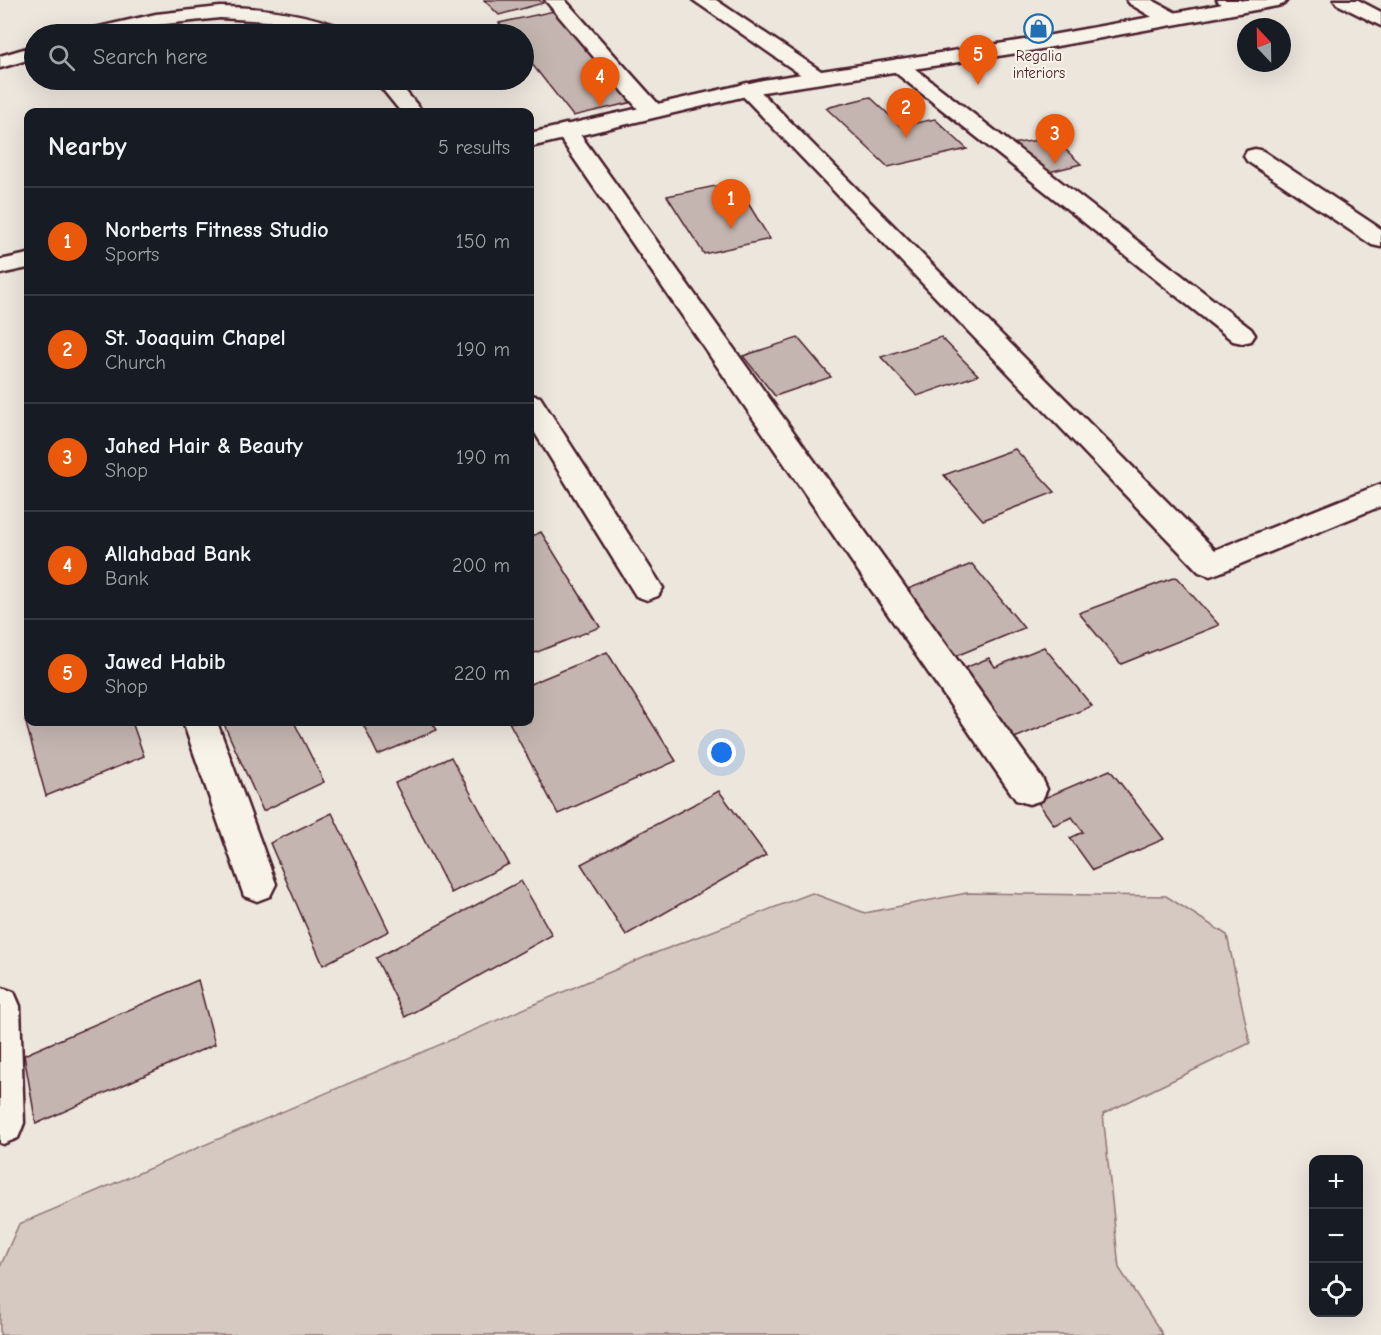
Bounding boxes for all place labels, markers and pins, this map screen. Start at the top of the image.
shop icon: Regalia interiors [1023,13,1055,45]
pin: 5 [958,36,998,85]
place label: Regalia interiors [1013,47,1065,82]
pin: 4 [580,57,620,107]
pin: 2 [886,88,926,138]
pin: 3 [1036,114,1074,164]
pin: 1 [712,180,750,229]

